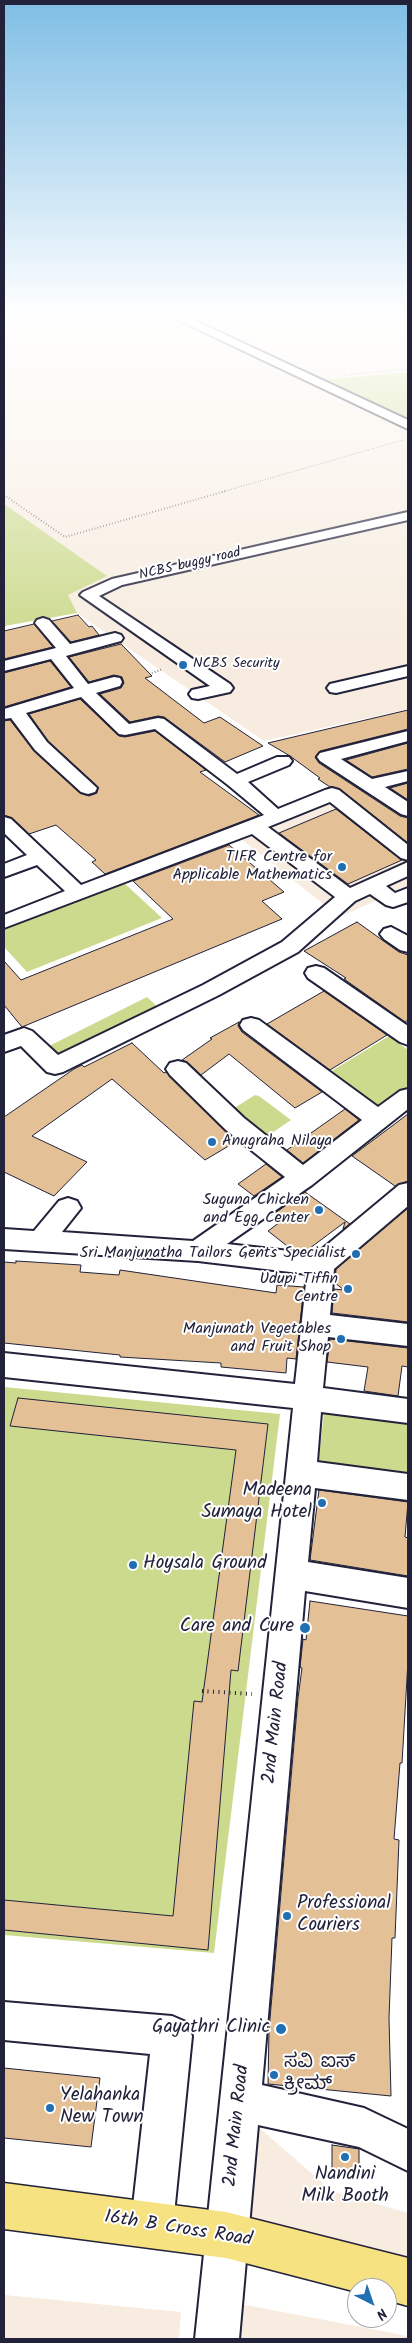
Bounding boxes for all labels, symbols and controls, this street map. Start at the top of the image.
street label: NCBS buggy road [137,545,243,585]
place label: NCBS Security [193,657,279,673]
marker: NCBS Security [177,659,189,671]
place label: TIFR Centre for Applicable Mathematics [172,848,332,886]
marker: TIFR Centre for Applicable Mathematics [336,861,348,873]
place label: Anugraha Nilaya [222,1132,332,1152]
marker: Anugraha Nilaya [206,1136,218,1148]
place label: Suguna Chicken and Egg Center [203,1191,309,1229]
marker: Suguna Chicken and Egg Center [313,1204,325,1216]
place label: Sri Manjunatha Tailors Gents Specialist [80,1244,346,1264]
marker: Sri Manjunatha Tailors Gents Specialist [350,1248,362,1260]
place label: Udupi Tiffin Centre [260,1270,338,1308]
marker: Udupi Tiffin Centre [342,1283,354,1295]
place label: Manjunath Vegetables and Fruit Shop [183,1320,331,1358]
marker: Manjunath Vegetables and Fruit Shop [335,1333,347,1345]
place label: Madeena Sumaya Hotel [201,1481,312,1525]
marker: Madeena Sumaya Hotel [316,1497,328,1509]
place label: Hoysala Ground [143,1554,267,1576]
marker: Hoysala Ground [127,1559,139,1571]
place label: Care and Cure [180,1617,294,1639]
marker: Care and Cure [298,1621,312,1635]
street label: 2nd Main Road [259,1661,295,1785]
place label: Professional Couriers [297,1894,391,1938]
marker: Professional Couriers [281,1910,293,1922]
place label: Gayathri Clinic [152,2018,270,2040]
marker: Gayathri Clinic [274,2022,288,2036]
place label: ಸವಿ ಐಸ್ ಕ್ರೀಮ್ [284,2053,355,2097]
street label: 2nd Main Road [220,2064,256,2188]
marker: ಸವಿ ಐಸ್ ಕ್ರೀಮ್ [268,2069,280,2081]
place label: Yelahanka New Town [60,2086,144,2130]
marker: Yelahanka New Town [44,2102,56,2114]
marker: Nandini Milk Booth [339,2151,351,2163]
place label: Nandini Milk Booth [301,2165,389,2209]
street label: 16th B Cross Road [102,2207,254,2253]
north arrow [347,2278,397,2328]
text: N [371,2302,392,2325]

